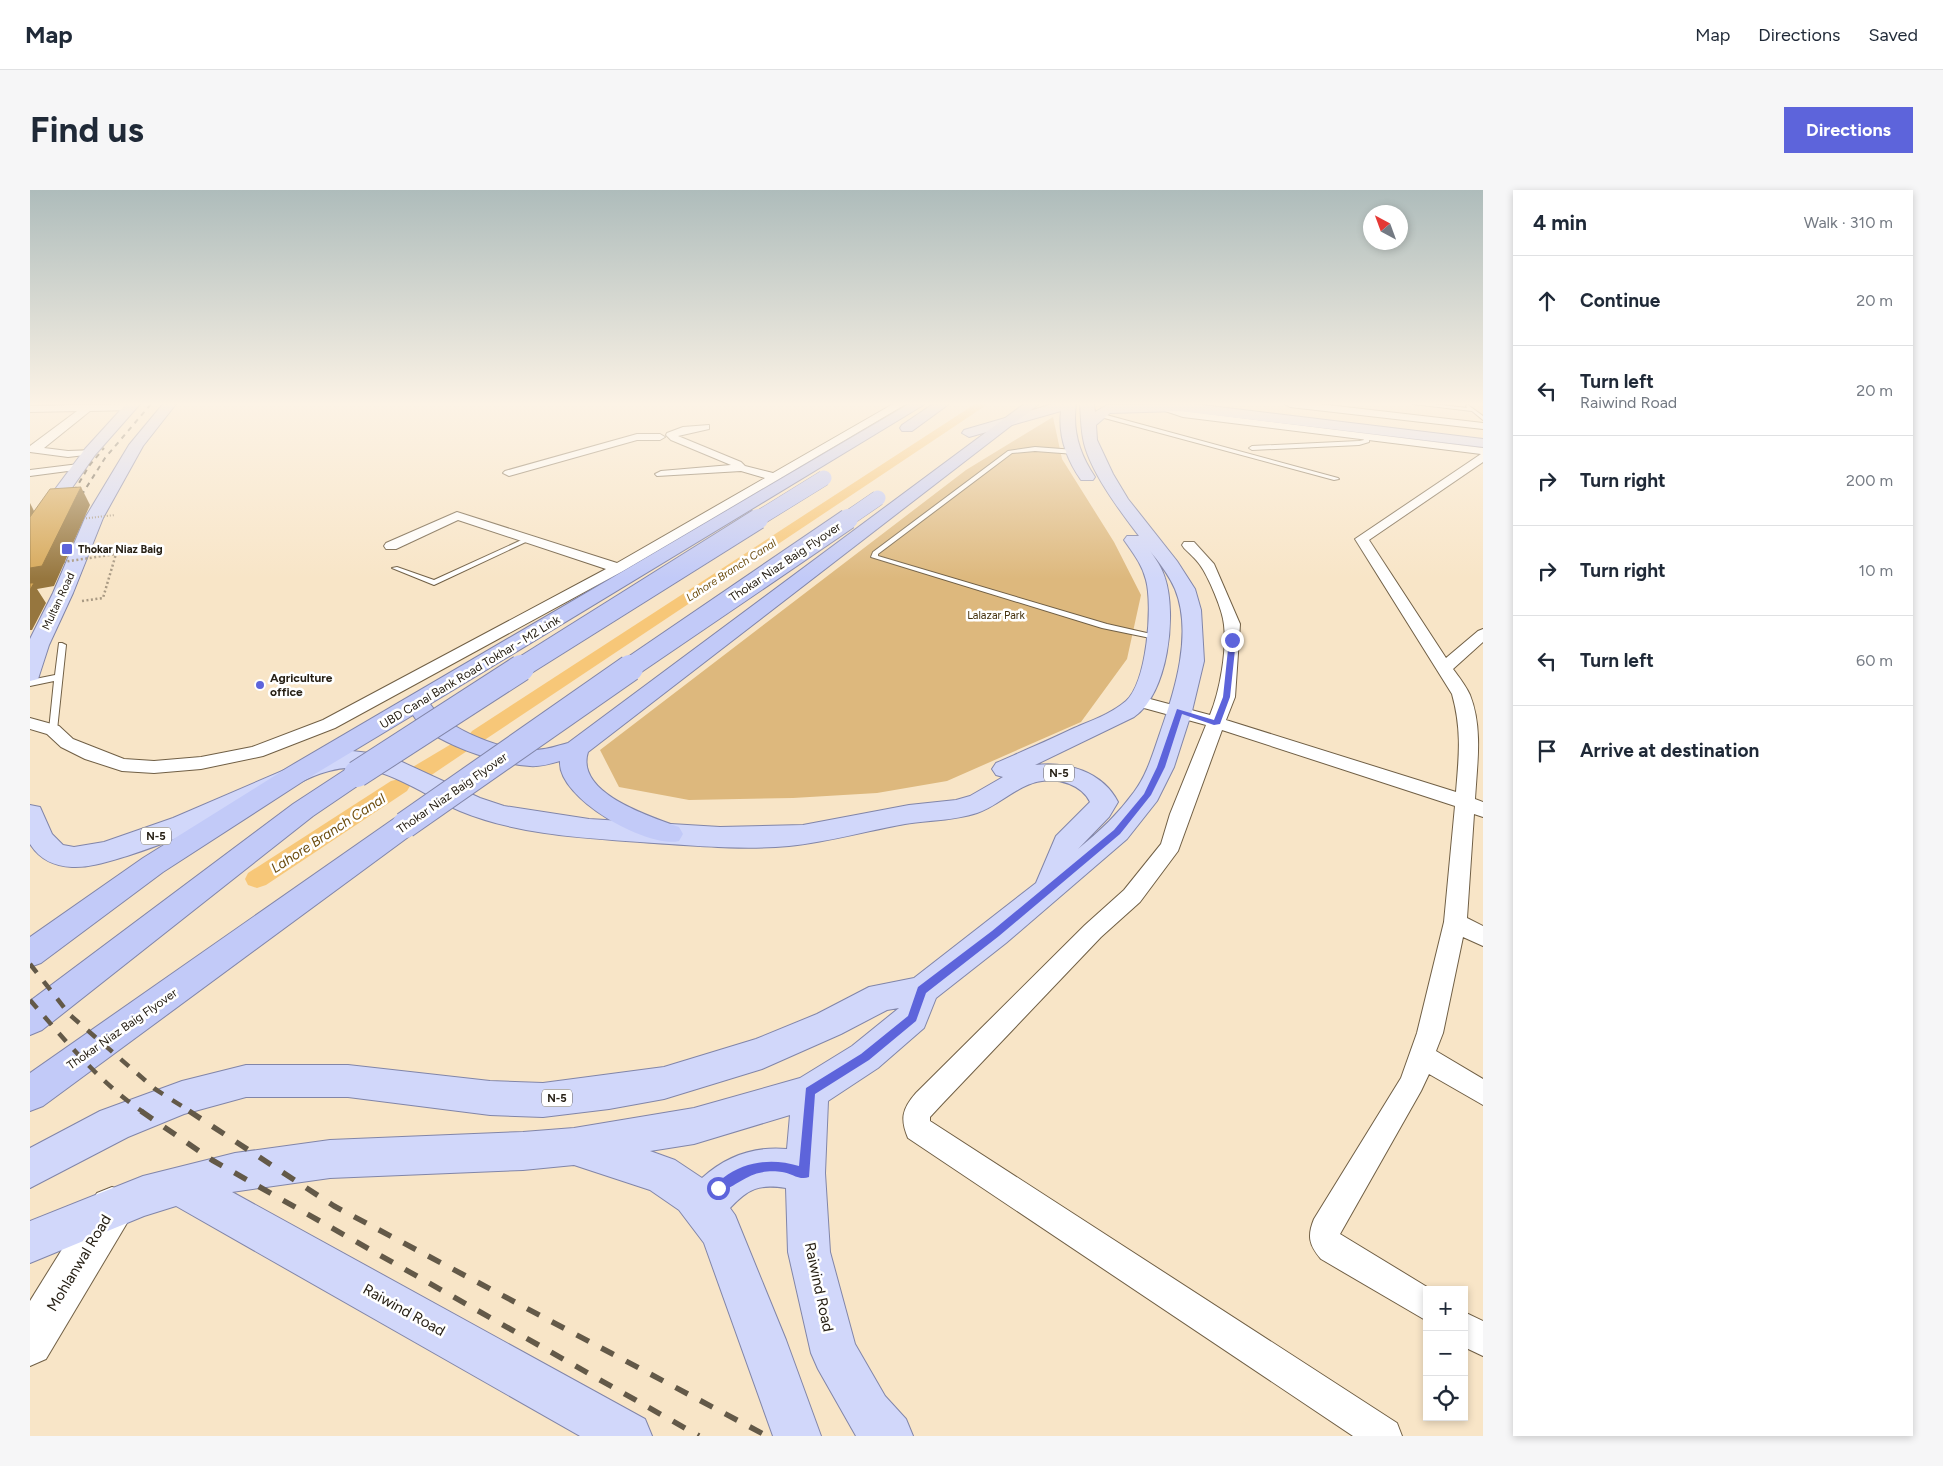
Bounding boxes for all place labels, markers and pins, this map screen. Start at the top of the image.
marker: Thokar Niaz Baig [60,542,74,556]
place label: Thokar Niaz Baig [78,543,163,556]
place label: Agriculture office [270,671,333,699]
marker: Agriculture office [254,679,266,691]

